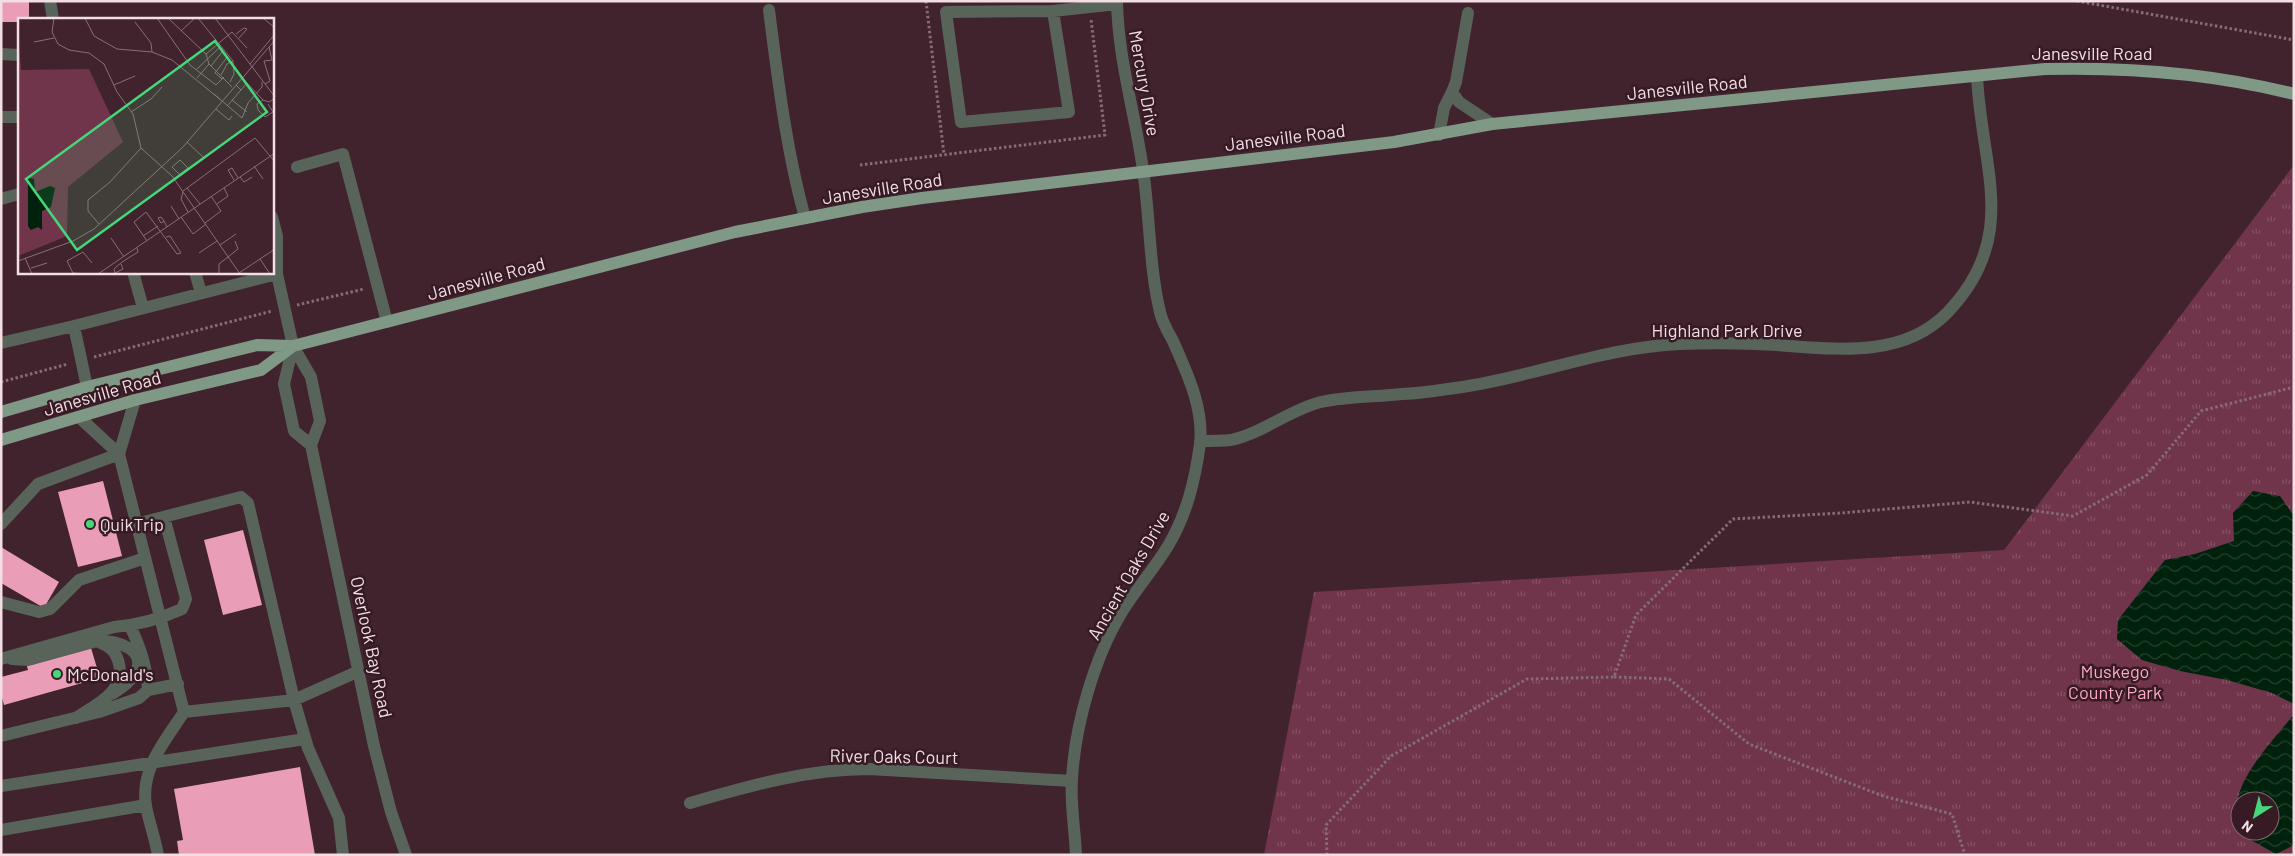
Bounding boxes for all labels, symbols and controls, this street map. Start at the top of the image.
inset map [18,18,274,274]
street label: Mercury Drive [1125,28,1165,138]
street label: Janesville Road [2031,42,2153,64]
street label: Janesville Road [1626,70,1748,104]
street label: Janesville Road [1224,119,1346,155]
street label: Janesville Road [820,168,944,208]
street label: Janesville Road [425,252,547,304]
street label: Highland Park Drive [1651,319,1803,341]
street label: Janesville Road [41,366,163,420]
street label: Ancient Oaks Drive [1082,507,1174,643]
place label: QuikTrip [100,513,164,535]
marker: QuikTrip [84,518,96,530]
street label: Overlook Bay Road [346,574,398,720]
park label: Muskego County Park [2068,660,2162,703]
place label: McDonald's [67,663,154,685]
marker: McDonald's [51,668,63,680]
street label: River Oaks Court [829,744,959,768]
north arrow [2230,791,2280,841]
text: N [2238,817,2256,837]

